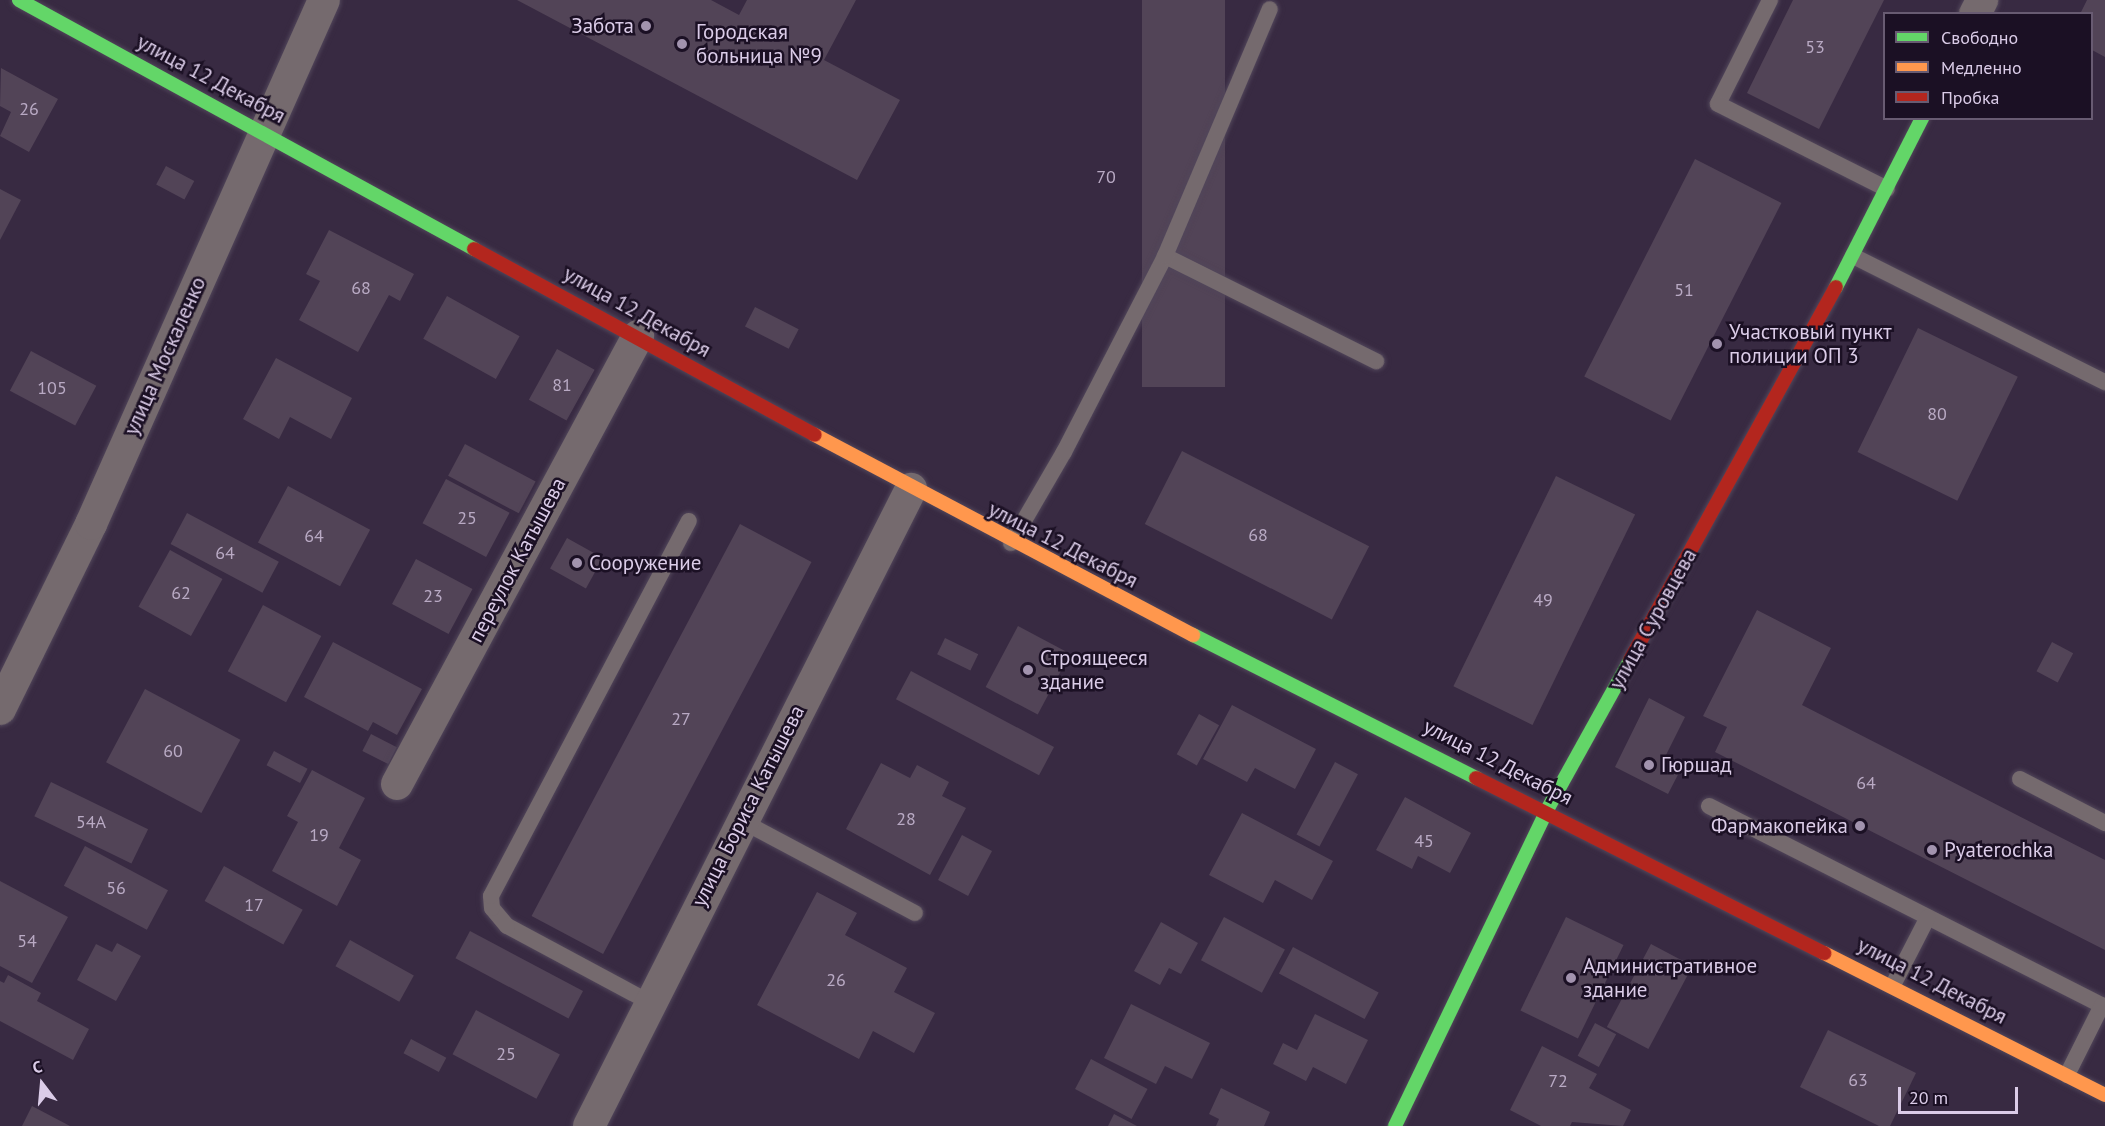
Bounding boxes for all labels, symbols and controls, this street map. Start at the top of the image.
legend [1883,12,2093,120]
place label: Забота [571,13,634,39]
marker: Забота [639,19,653,33]
place label: Городская больница №9 [696,19,822,69]
text: Свободно [1941,26,2018,49]
street label: улица 12 Декабря [132,29,290,129]
marker: Городская больница №9 [673,35,691,53]
house number: 53 [1805,36,1825,58]
text: Медленно [1941,56,2022,79]
text: Пробка [1941,86,1999,109]
house number: 26 [19,98,39,120]
house number: 70 [1096,166,1116,188]
street label: улица 12 Декабря [559,261,715,363]
street label: улица Москаленко [119,273,211,439]
house number: 68 [351,277,371,299]
house number: 51 [1674,279,1694,301]
place label: Участковый пункт полиции ОП 3 [1729,319,1892,369]
marker: Участковый пункт полиции ОП 3 [1710,337,1724,351]
house number: 81 [552,374,572,396]
house number: 105 [37,377,67,399]
house number: 80 [1927,403,1947,425]
street label: переулок Катышева [463,473,571,647]
street label: улица 12 Декабря [984,496,1142,594]
house number: 25 [457,507,477,529]
house number: 68 [1248,524,1268,546]
house number: 64 [304,525,324,547]
house number: 64 [215,542,235,564]
street label: улица Суровцева [1604,544,1702,694]
place label: Сооружение [589,550,701,576]
marker: Сооружение [570,556,584,570]
house number: 62 [171,582,191,604]
house number: 23 [423,585,443,607]
house number: 49 [1533,589,1553,611]
place label: Строящееся здание [1040,645,1148,695]
marker: Строящееся здание [1021,663,1035,677]
street label: улица Бориса Катышева [686,701,810,911]
house number: 27 [671,708,691,730]
street label: улица 12 Декабря [1419,713,1577,811]
house number: 60 [163,740,183,762]
place label: Гюршад [1661,752,1732,778]
marker: Гюршад [1642,758,1656,772]
house number: 64 [1856,772,1876,794]
house number: 28 [896,808,916,830]
house number: 54А [76,811,106,833]
place label: Фармакопейка [1711,813,1848,839]
marker: Фармакопейка [1853,819,1867,833]
house number: 19 [309,824,329,846]
house number: 45 [1414,830,1434,852]
place label: Pyaterochka [1944,837,2053,863]
marker: Pyaterochka [1925,843,1939,857]
house number: 56 [106,877,126,899]
house number: 17 [244,894,264,916]
house number: 54 [17,930,37,952]
street label: улица 12 Декабря [1853,932,2011,1030]
place label: Административное здание [1583,953,1757,1003]
house number: 26 [826,969,846,991]
marker: Административное здание [1564,971,1578,985]
house number: 25 [496,1043,516,1065]
north arrow [12,1054,72,1114]
text: С [30,1056,44,1078]
house number: 63 [1848,1069,1868,1091]
house number: 72 [1548,1070,1568,1092]
scale bar [1901,1075,2021,1113]
text: 20 m [1909,1086,1948,1109]

